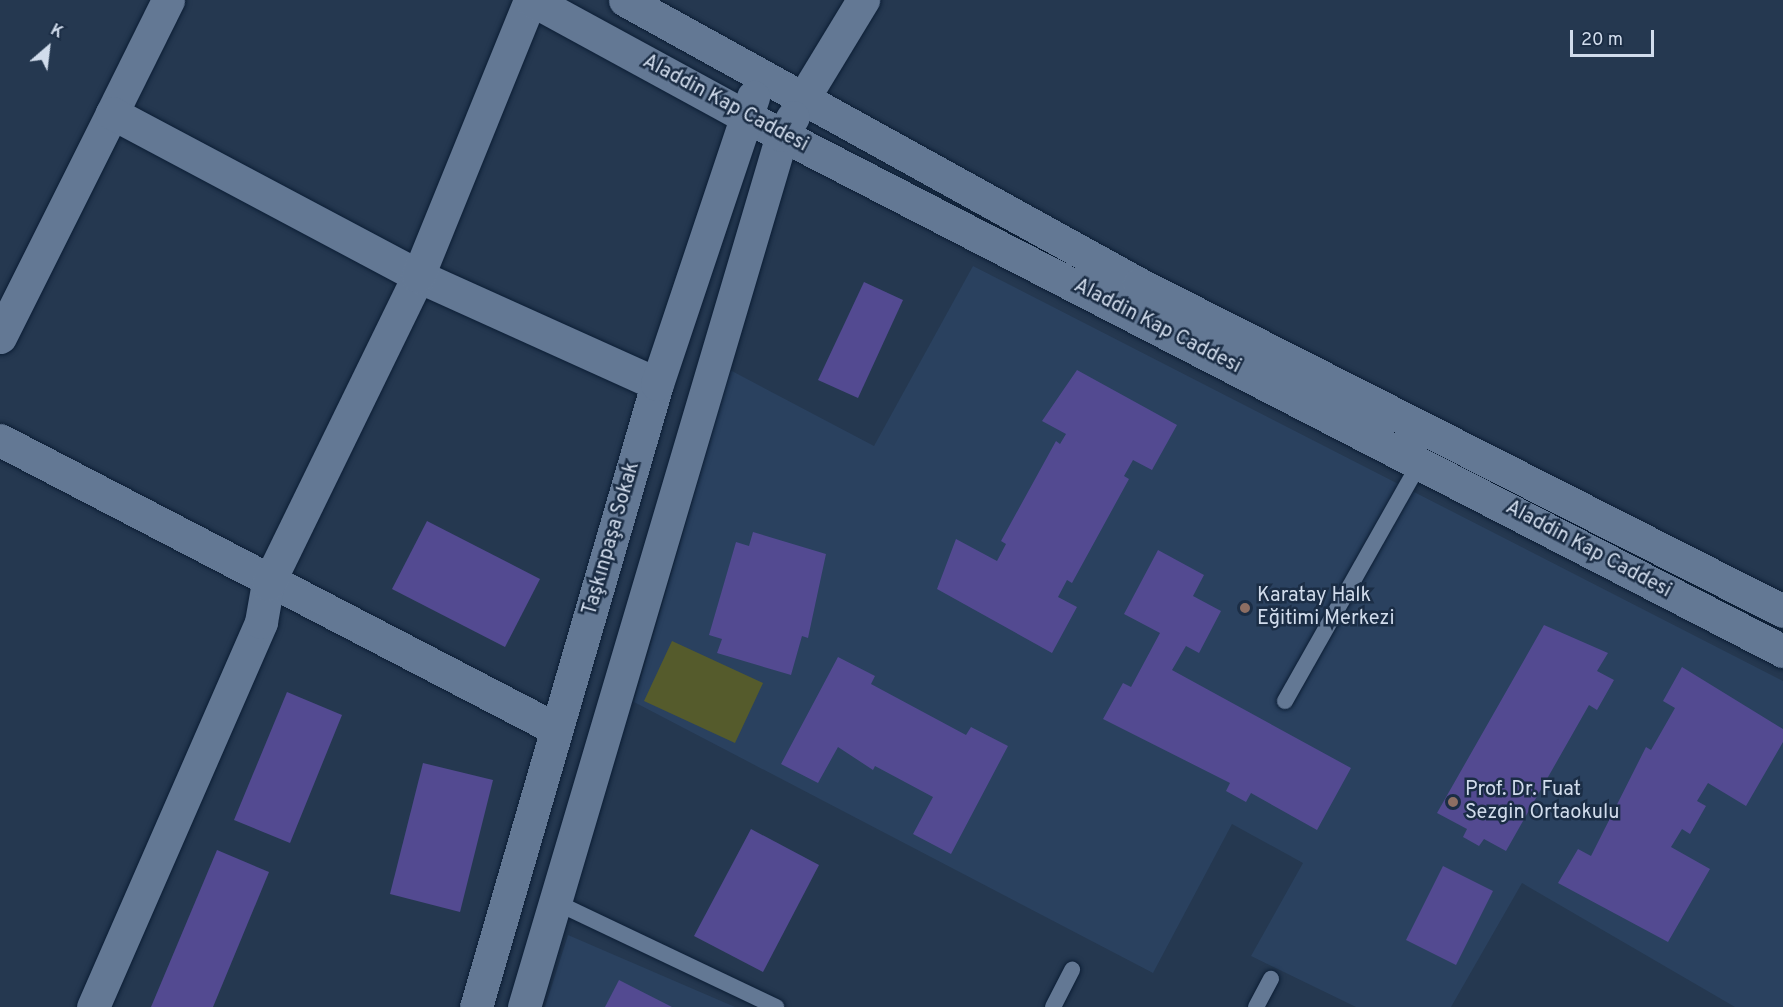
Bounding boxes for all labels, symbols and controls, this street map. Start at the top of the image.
north arrow [18,18,78,78]
scale bar [1573,18,1657,56]
text: K [47,21,66,44]
text: 20 m [1581,29,1623,52]
street label: Aladdin Kap Caddesi [638,50,812,158]
street label: Aladdin Kap Caddesi [1070,275,1244,379]
street label: Taşkınpaşa Sokak [579,460,645,618]
street label: Aladdin Kap Caddesi [1501,496,1675,604]
place label: Karatay Halk Eğitimi Merkezi [1257,584,1394,631]
marker: Karatay Halk Eğitimi Merkezi [1238,601,1252,615]
place label: Prof. Dr. Fuat Sezgin Ortaokulu [1465,778,1620,825]
marker: Prof. Dr. Fuat Sezgin Ortaokulu [1446,795,1460,809]

